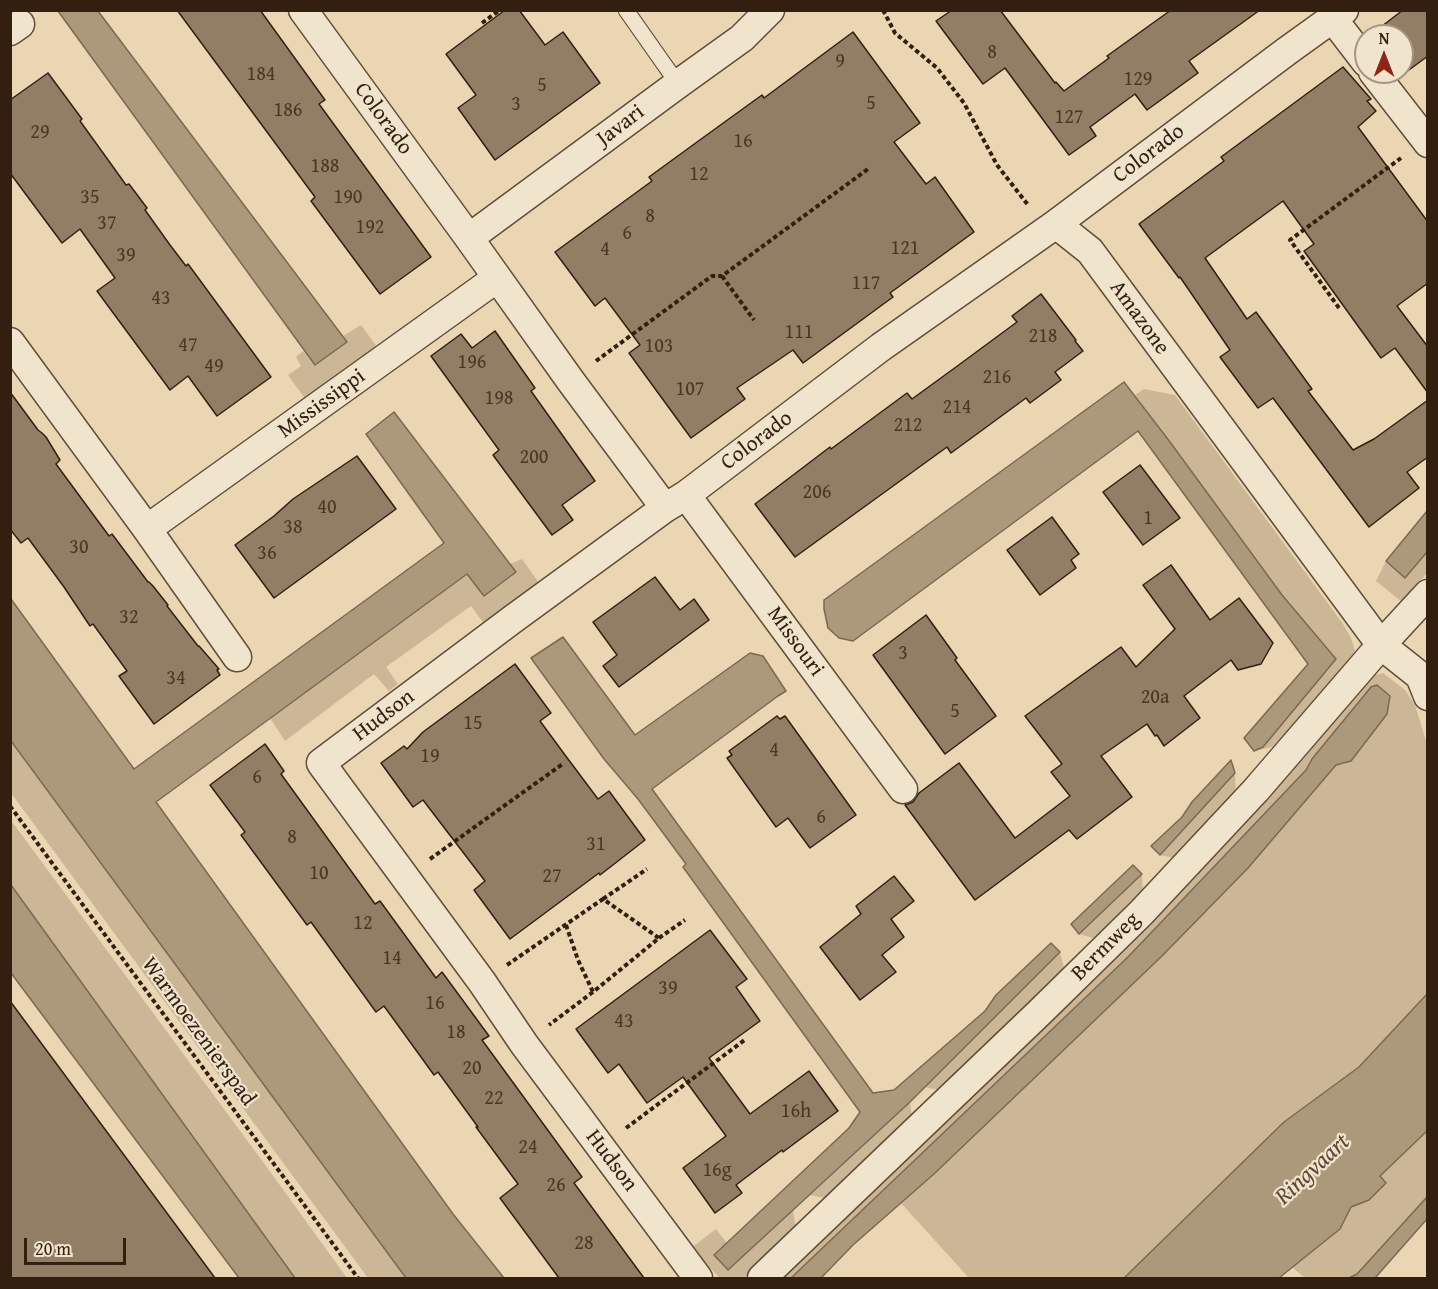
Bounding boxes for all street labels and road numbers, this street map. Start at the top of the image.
street label: Colorado [348,78,418,160]
street label: Javari [592,99,650,153]
street label: Colorado [1108,119,1190,189]
street label: Amazone [1103,276,1175,360]
street label: Mississippi [273,364,371,444]
street label: Colorado [716,406,798,476]
street label: Missouri [761,602,829,682]
street label: Hudson [348,684,420,748]
street label: Bermweg [1066,907,1146,987]
street label: Warmoezenierspad [135,952,261,1112]
street label: Hudson [579,1125,643,1197]

